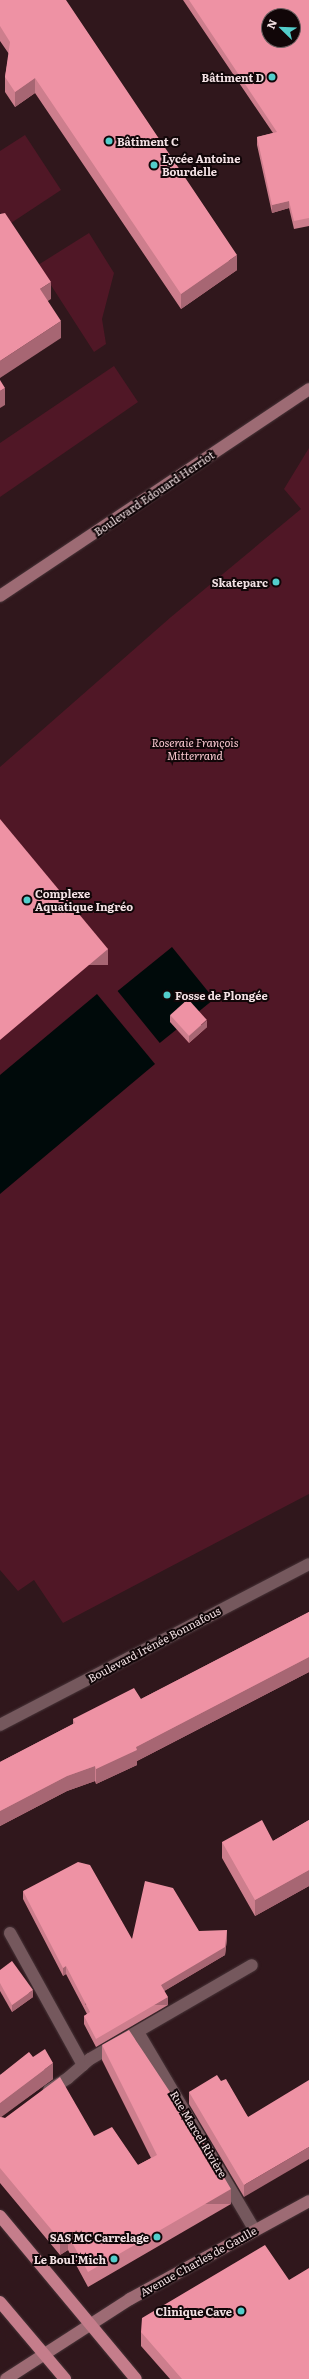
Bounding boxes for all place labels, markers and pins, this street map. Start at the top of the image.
place label: Bâtiment D [202,70,264,84]
marker: Bâtiment D [267,72,277,82]
place label: Bâtiment C [117,134,179,148]
marker: Bâtiment C [104,136,114,146]
place label: Lycée Antoine Bourdelle [162,152,240,178]
marker: Lycée Antoine Bourdelle [149,160,159,170]
place label: Skateparc [212,575,268,589]
marker: Skateparc [271,577,281,587]
place label: Complexe Aquatique Ingréo [35,887,133,913]
marker: Complexe Aquatique Ingréo [22,895,32,905]
place label: Fosse de Plongée [175,988,268,1002]
marker: Fosse de Plongée [162,990,172,1000]
place label: SAS MC Carrelage [50,2230,149,2244]
marker: SAS MC Carrelage [152,2232,162,2242]
place label: Le Boul'Mich [34,2252,106,2266]
marker: Le Boul'Mich [109,2254,119,2264]
place label: Clinique Cave [155,2304,232,2318]
marker: Clinique Cave [235,2305,247,2317]

